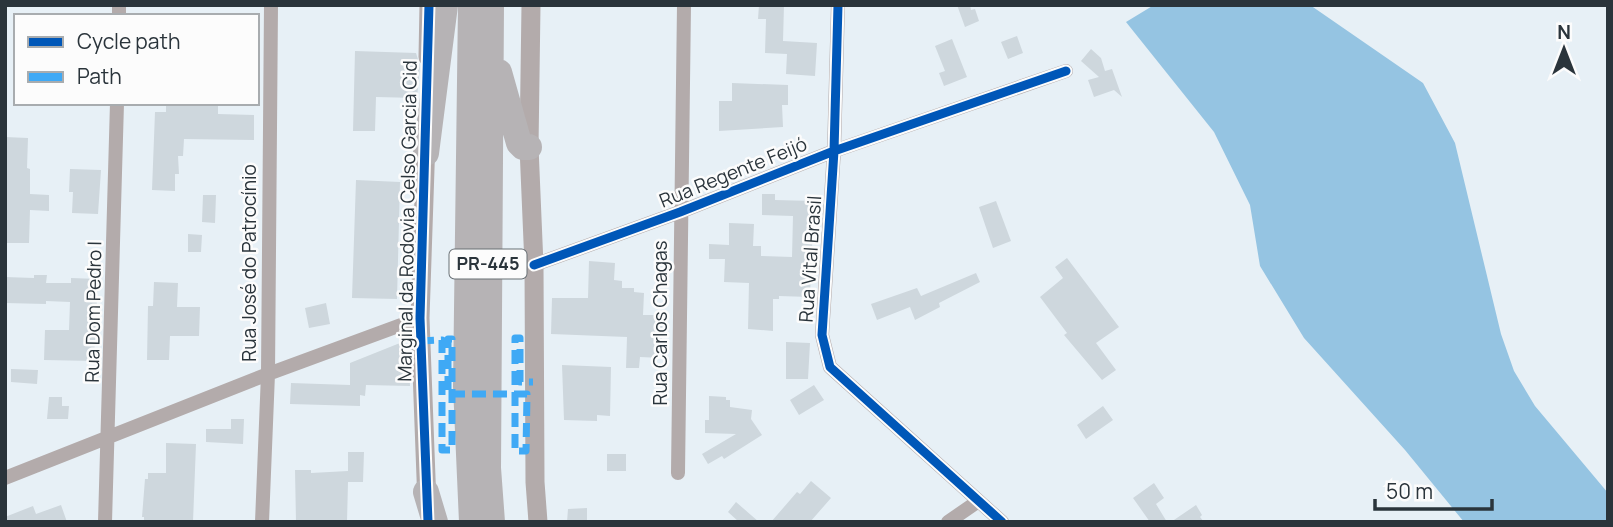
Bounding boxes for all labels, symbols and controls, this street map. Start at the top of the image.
legend [14,14,259,105]
north arrow [1529,14,1599,84]
text: N [1557,19,1571,45]
text: Cycle path [77,27,180,55]
street label: Marginal da Rodovia Celso Garcia Cid [391,60,423,382]
text: Path [77,62,122,90]
street label: Rua Regente Feijó [655,131,811,213]
street label: Rua José do Patrocínio [236,164,262,362]
street label: Rua Vital Brasil [793,195,827,323]
street label: Rua Carlos Chagas [647,240,673,406]
street label: Rua Dom Pedro I [79,241,107,383]
road number: PR-445 [449,250,526,278]
scale bar [1375,468,1492,512]
text: 50 m [1386,477,1433,505]

